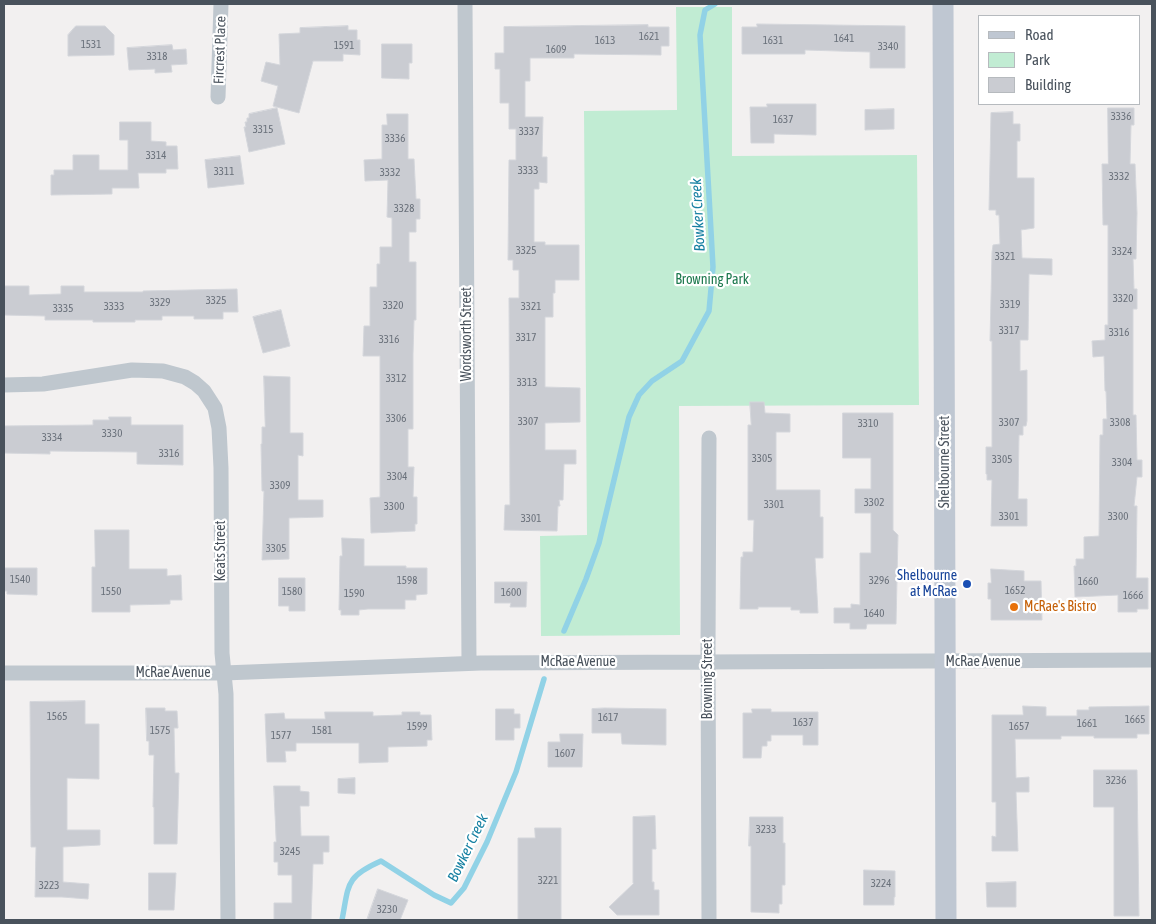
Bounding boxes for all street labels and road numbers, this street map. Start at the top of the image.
street label: Fircrest Place [210,16,230,84]
street label: Wordsworth Street [459,287,475,381]
street label: Shelbourne Street [937,416,953,508]
street label: Keats Street [213,520,229,582]
street label: Browning Street [700,638,716,720]
street label: McRae Avenue [540,654,616,670]
street label: McRae Avenue [945,654,1021,670]
street label: McRae Avenue [135,665,211,681]

